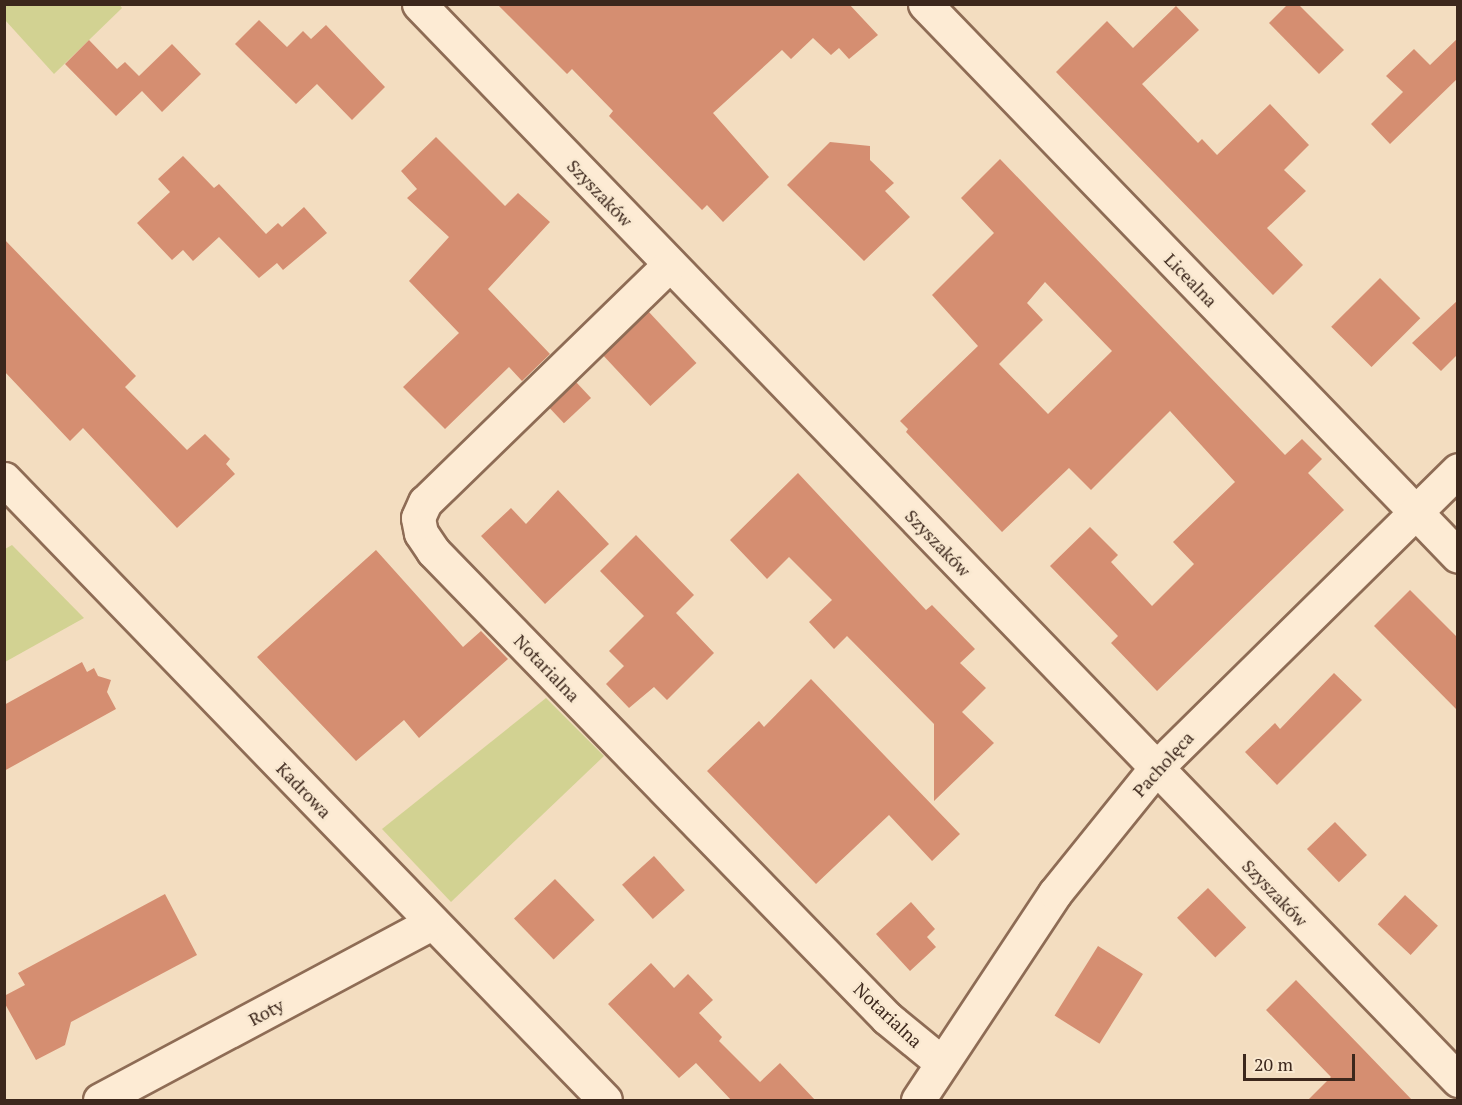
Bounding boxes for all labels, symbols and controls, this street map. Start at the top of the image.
street label: Szyszaków [563,155,637,231]
street label: Licealna [1160,249,1222,311]
street label: Szyszaków [901,505,975,581]
street label: Notarialna [510,630,584,706]
street label: Pacholęca [1128,727,1198,801]
street label: Kadrowa [272,757,336,823]
street label: Szyszaków [1238,855,1312,931]
street label: Notarialna [849,978,927,1052]
street label: Roty [245,994,287,1030]
scale bar [1246,1042,1358,1080]
text: 20 m [1254,1052,1293,1076]

